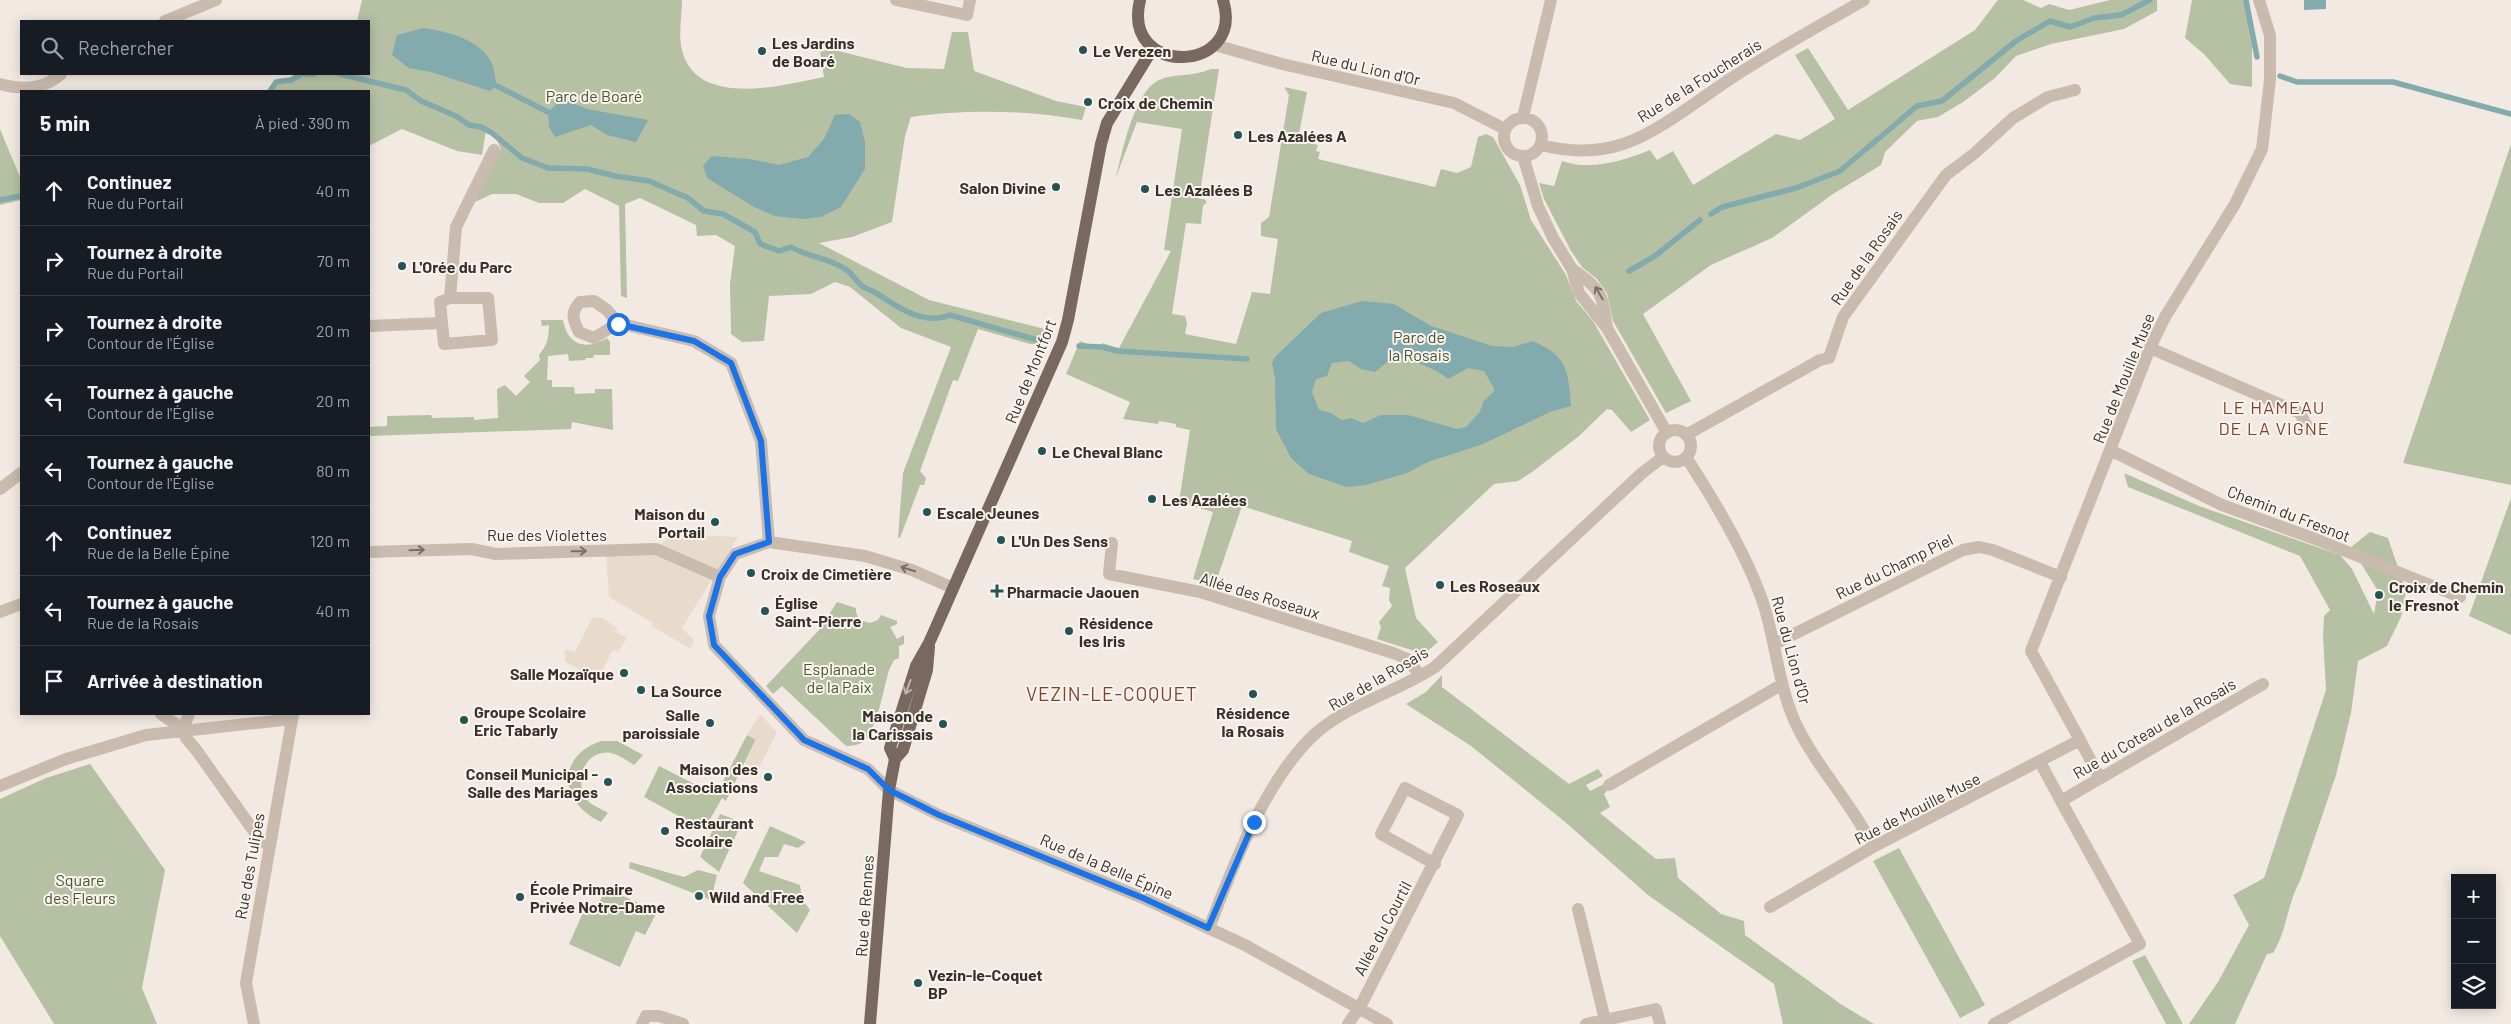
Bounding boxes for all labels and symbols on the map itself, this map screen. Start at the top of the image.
place label: Les Jardins de Boaré [772,33,855,70]
street label: Rue de la Foucherais [1634,34,1764,126]
place label: Le Verezen [1093,41,1171,60]
marker: Le Verezen [1077,44,1089,56]
marker: Les Jardins de Boaré [756,45,768,57]
street label: Rue du Lion d'Or [1310,45,1422,89]
park label: Parc de Boaré [546,86,642,105]
place label: Croix de Chemin [1098,93,1213,112]
marker: Croix de Chemin [1082,96,1094,108]
place label: Les Azalées A [1248,126,1347,145]
marker: Les Azalées A [1232,129,1244,141]
place label: Salon Divine [960,178,1046,197]
place label: Les Azalées B [1155,180,1253,199]
marker: Salon Divine [1050,181,1062,193]
marker: Les Azalées B [1139,183,1151,195]
street label: Rue de la Rosais [1826,206,1906,308]
place label: L'Orée du Parc [412,257,513,276]
marker: L'Orée du Parc [396,260,408,272]
one-way arrow [1594,286,1604,301]
street label: Rue de Mouille Muse [2088,310,2158,446]
route start [607,313,630,336]
street label: Rue de Montfort [1000,316,1060,426]
park label: Parc de la Rosais [1388,327,1450,364]
district label: LE HAMEAU DE LA VIGNE [2218,396,2330,439]
place label: Le Cheval Blanc [1052,442,1163,461]
marker: Le Cheval Blanc [1036,445,1048,457]
street label: Chemin du Fresnot [2225,481,2353,545]
place label: Les Azalées [1162,490,1247,509]
marker: Les Azalées [1146,493,1158,505]
place label: Escale Jeunes [937,503,1039,522]
place label: Maison du Portail [634,504,705,541]
marker: Escale Jeunes [921,506,933,518]
marker: Maison du Portail [709,516,721,528]
street label: Rue des Violettes [487,525,607,544]
street label: Rue du Champ Piel [1832,529,1956,603]
place label: L'Un Des Sens [1011,531,1108,550]
marker: L'Un Des Sens [995,534,1007,546]
one-way arrow [409,545,425,555]
one-way arrow [571,546,587,556]
place label: Croix de Cimetière [761,564,892,583]
one-way arrow [900,564,916,573]
marker: Croix de Cimetière [745,567,757,579]
street label: Allée des Roseaux [1198,568,1323,622]
place label: Les Roseaux [1450,576,1540,595]
place label: Croix de Chemin le Fresnot [2389,577,2504,614]
marker: Les Roseaux [1434,579,1446,591]
place label: Pharmacie Jaouen [1007,582,1139,601]
marker: Pharmacie Jaouen [991,585,1003,597]
marker: Croix de Chemin le Fresnot [2373,589,2385,601]
place label: Église Saint-Pierre [775,593,862,630]
street label: Rue du Lion d'Or [1768,594,1816,706]
marker: Église Saint-Pierre [759,605,771,617]
place label: Résidence les Iris [1079,613,1153,650]
marker: Résidence les Iris [1063,625,1075,637]
street label: Rue de la Rosais [1325,642,1431,714]
park label: Esplanade de la Paix [803,659,875,696]
place label: Salle Mozaïque [510,664,614,683]
marker: Salle Mozaïque [618,667,630,679]
street label: Rue du Coteau de la Rosais [2069,674,2239,782]
one-way arrow [903,679,913,695]
place label: La Source [651,681,722,700]
district label: VEZIN-LE-COQUET [1026,682,1198,705]
marker: La Source [635,684,647,696]
marker: Résidence la Rosais [1247,688,1259,700]
place label: Groupe Scolaire Eric Tabarly [474,702,587,739]
place label: Résidence la Rosais [1216,703,1290,740]
place label: Salle paroissiale [622,705,700,742]
place label: Maison de la Carissais [853,706,933,743]
marker: Groupe Scolaire Eric Tabarly [458,714,470,726]
marker: Salle paroissiale [704,717,716,729]
marker: Maison de la Carissais [937,718,949,730]
place label: Maison des Associations [666,759,758,796]
place label: Conseil Municipal - Salle des Mariages [466,764,598,801]
street label: Rue de Mouille Muse [1851,768,1983,848]
marker: Maison des Associations [762,771,774,783]
marker: Conseil Municipal - Salle des Mariages [602,776,614,788]
street label: Rue des Tulipes [230,811,268,921]
route end [1243,811,1266,834]
place label: Restaurant Scolaire [675,813,754,850]
marker: Restaurant Scolaire [659,825,671,837]
street label: Rue de la Belle Épine [1038,829,1176,903]
street label: Rue de Rennes [851,854,877,958]
park label: Square des Fleurs [44,870,116,907]
street label: Allée du Courtil [1349,877,1415,979]
place label: École Primaire Privée Notre-Dame [530,879,665,916]
place label: Wild and Free [709,887,805,906]
marker: Wild and Free [693,890,705,902]
marker: École Primaire Privée Notre-Dame [514,891,526,903]
place label: Vezin-le-Coquet BP [928,965,1043,1002]
marker: Vezin-le-Coquet BP [912,977,924,989]

